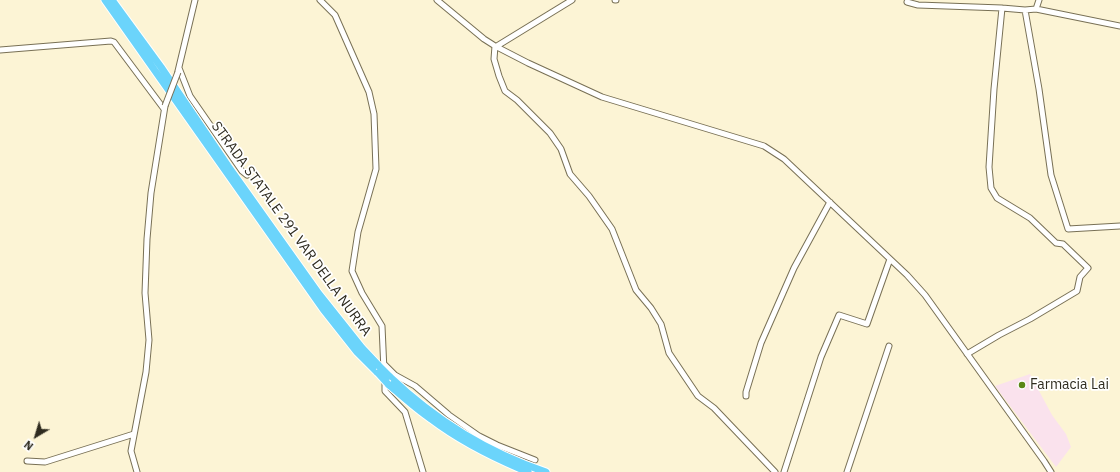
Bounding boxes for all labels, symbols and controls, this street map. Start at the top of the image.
street label: STRADA STATALE 291 VAR DELLA NURRA [207,118,375,340]
place label: Farmacia Lai [1030,377,1109,393]
marker: Farmacia Lai [1017,380,1027,390]
north arrow [16,416,56,456]
text: N [21,437,36,453]

